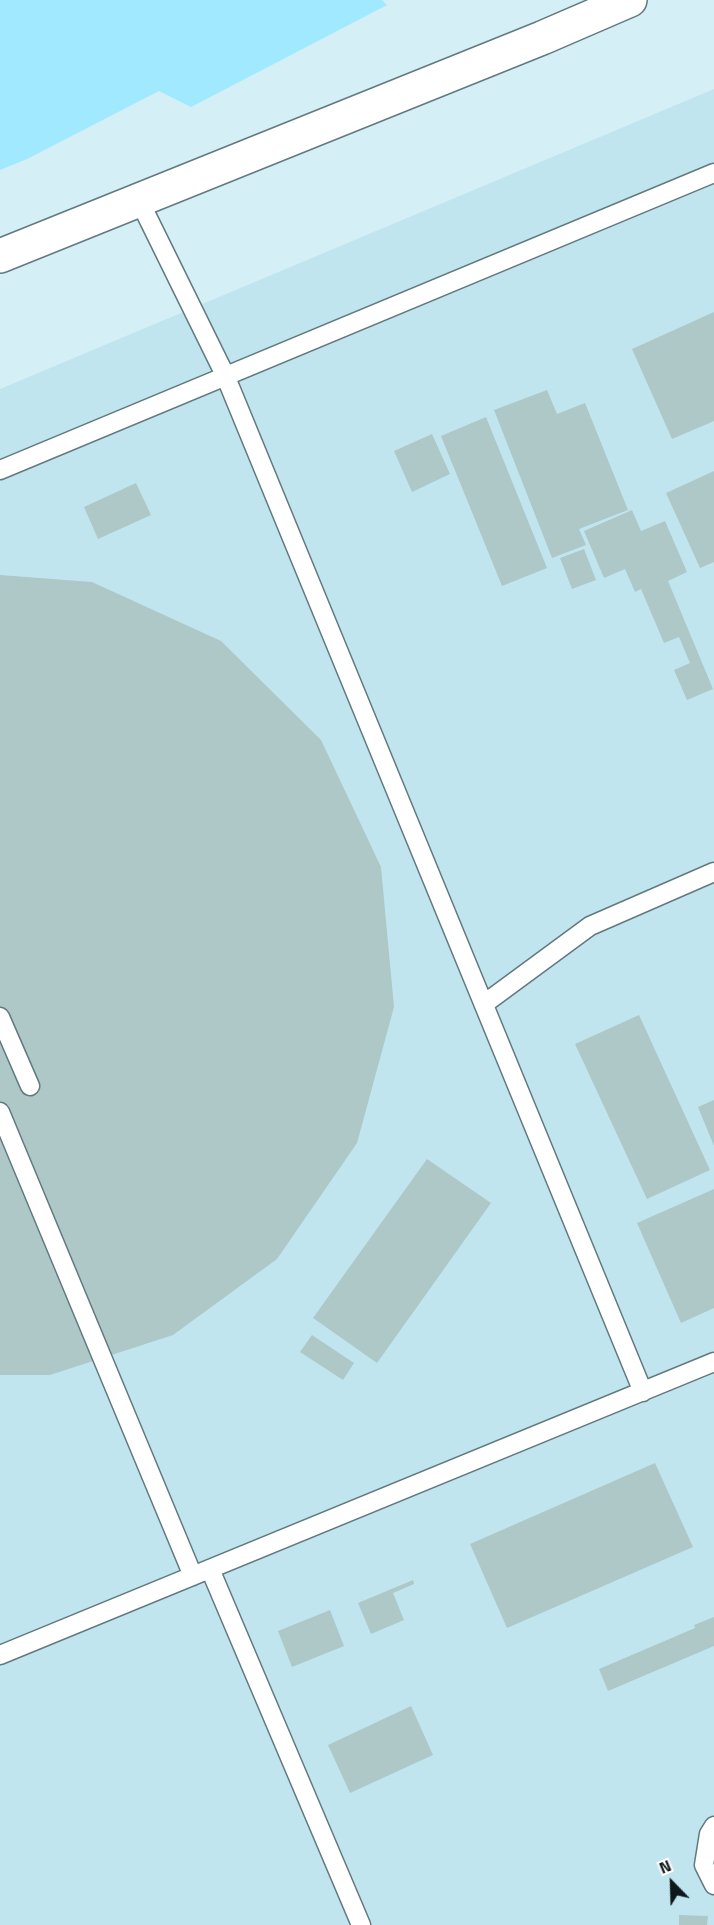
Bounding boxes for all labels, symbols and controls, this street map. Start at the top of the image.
north arrow [642,1853,702,1913]
text: N [655,1853,675,1880]

